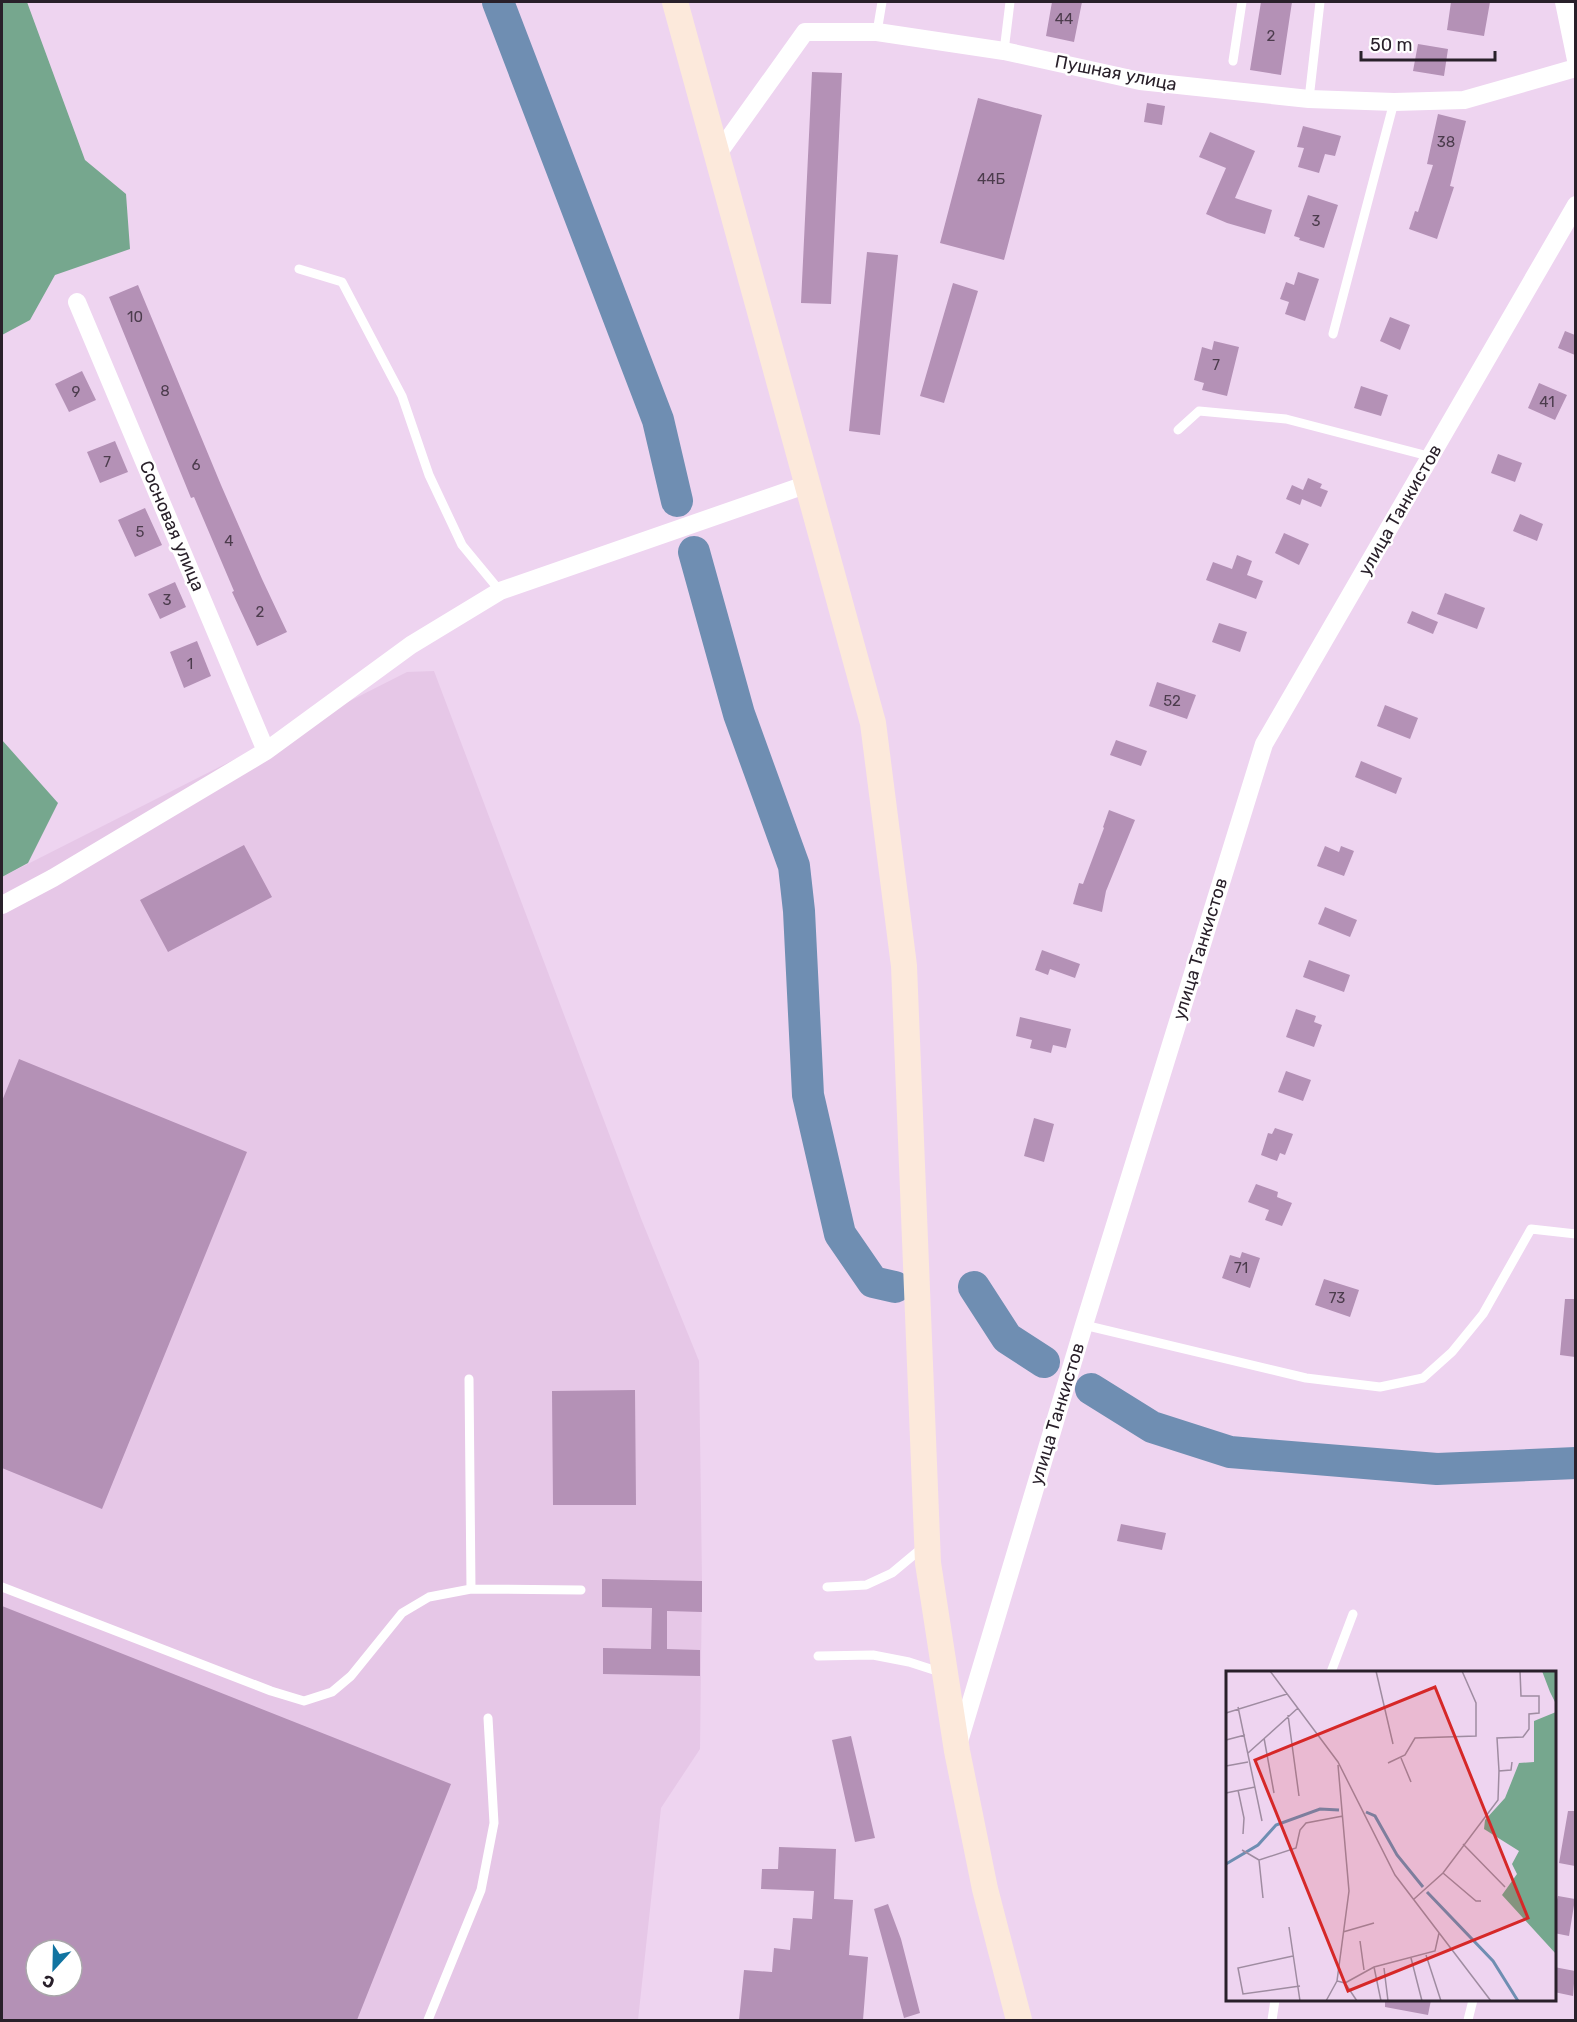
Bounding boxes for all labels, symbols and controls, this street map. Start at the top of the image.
house number: 44 [1055,10,1073,28]
scale bar [1361,24,1494,62]
house number: 2 [1267,27,1276,45]
text: 50 m [1370,34,1413,56]
street label: Пушная улица [1053,50,1179,96]
house number: 38 [1437,133,1455,151]
house number: 44Б [977,170,1006,188]
house number: 3 [1311,212,1321,230]
house number: 10 [127,308,143,326]
house number: 7 [1212,356,1220,374]
house number: 8 [160,382,170,400]
house number: 9 [72,383,81,401]
house number: 41 [1539,393,1555,411]
street label: улица Танкистов [1354,441,1446,579]
house number: 7 [103,453,111,471]
house number: 6 [191,456,201,474]
street label: Сосновая улица [135,457,209,595]
house number: 5 [136,523,145,541]
house number: 4 [224,532,234,550]
house number: 3 [162,591,172,609]
house number: 2 [256,603,265,621]
house number: 1 [187,655,193,673]
house number: 52 [1163,692,1181,710]
street label: улица Танкистов [1168,875,1232,1023]
house number: 71 [1234,1259,1248,1277]
house number: 73 [1329,1289,1345,1307]
street label: улица Танкистов [1025,1340,1089,1488]
inset map [1226,1671,1556,2001]
north arrow [24,1938,84,1998]
text: С [40,1971,57,1992]

